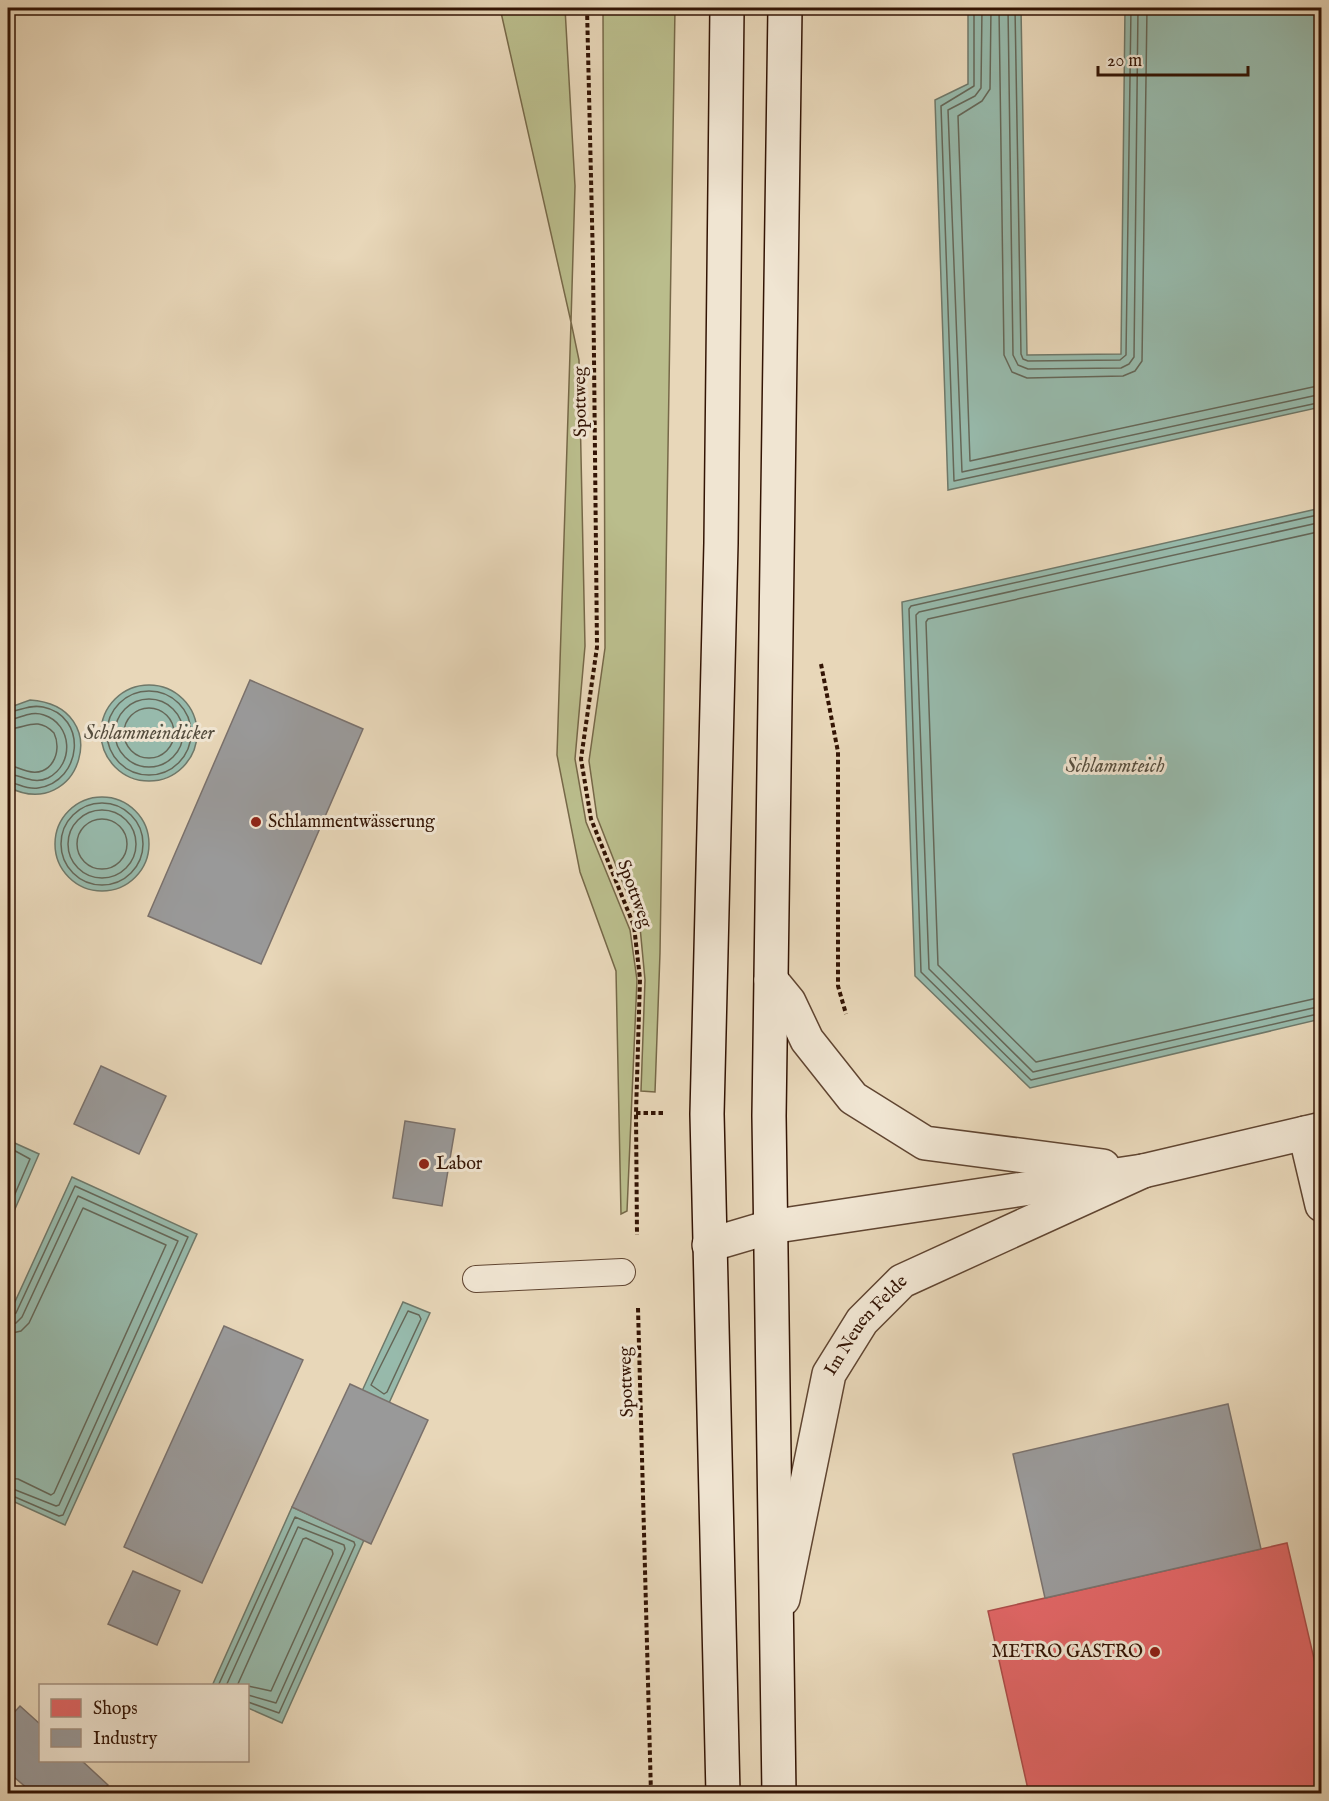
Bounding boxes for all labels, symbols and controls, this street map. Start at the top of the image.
scale bar [1098,39,1248,77]
text: 20 m [1107,50,1142,73]
street label: Spottweg [569,366,593,438]
water label: Schlammeindicker [84,721,215,746]
water label: Schlammteich [1065,754,1165,779]
place label: Schlammentwässerung [268,811,435,834]
marker: Schlammentwässerung [249,815,263,829]
street label: Spottweg [611,857,657,931]
place label: Labor [436,1153,483,1176]
marker: Labor [417,1157,431,1171]
street label: Im Neuen Felde [819,1270,913,1380]
street label: Spottweg [614,1346,640,1418]
place label: METRO GASTRO [991,1641,1143,1664]
marker: METRO GASTRO [1148,1645,1162,1659]
legend [39,1684,249,1762]
text: Shops [93,1698,138,1721]
text: Industry [93,1728,157,1751]

